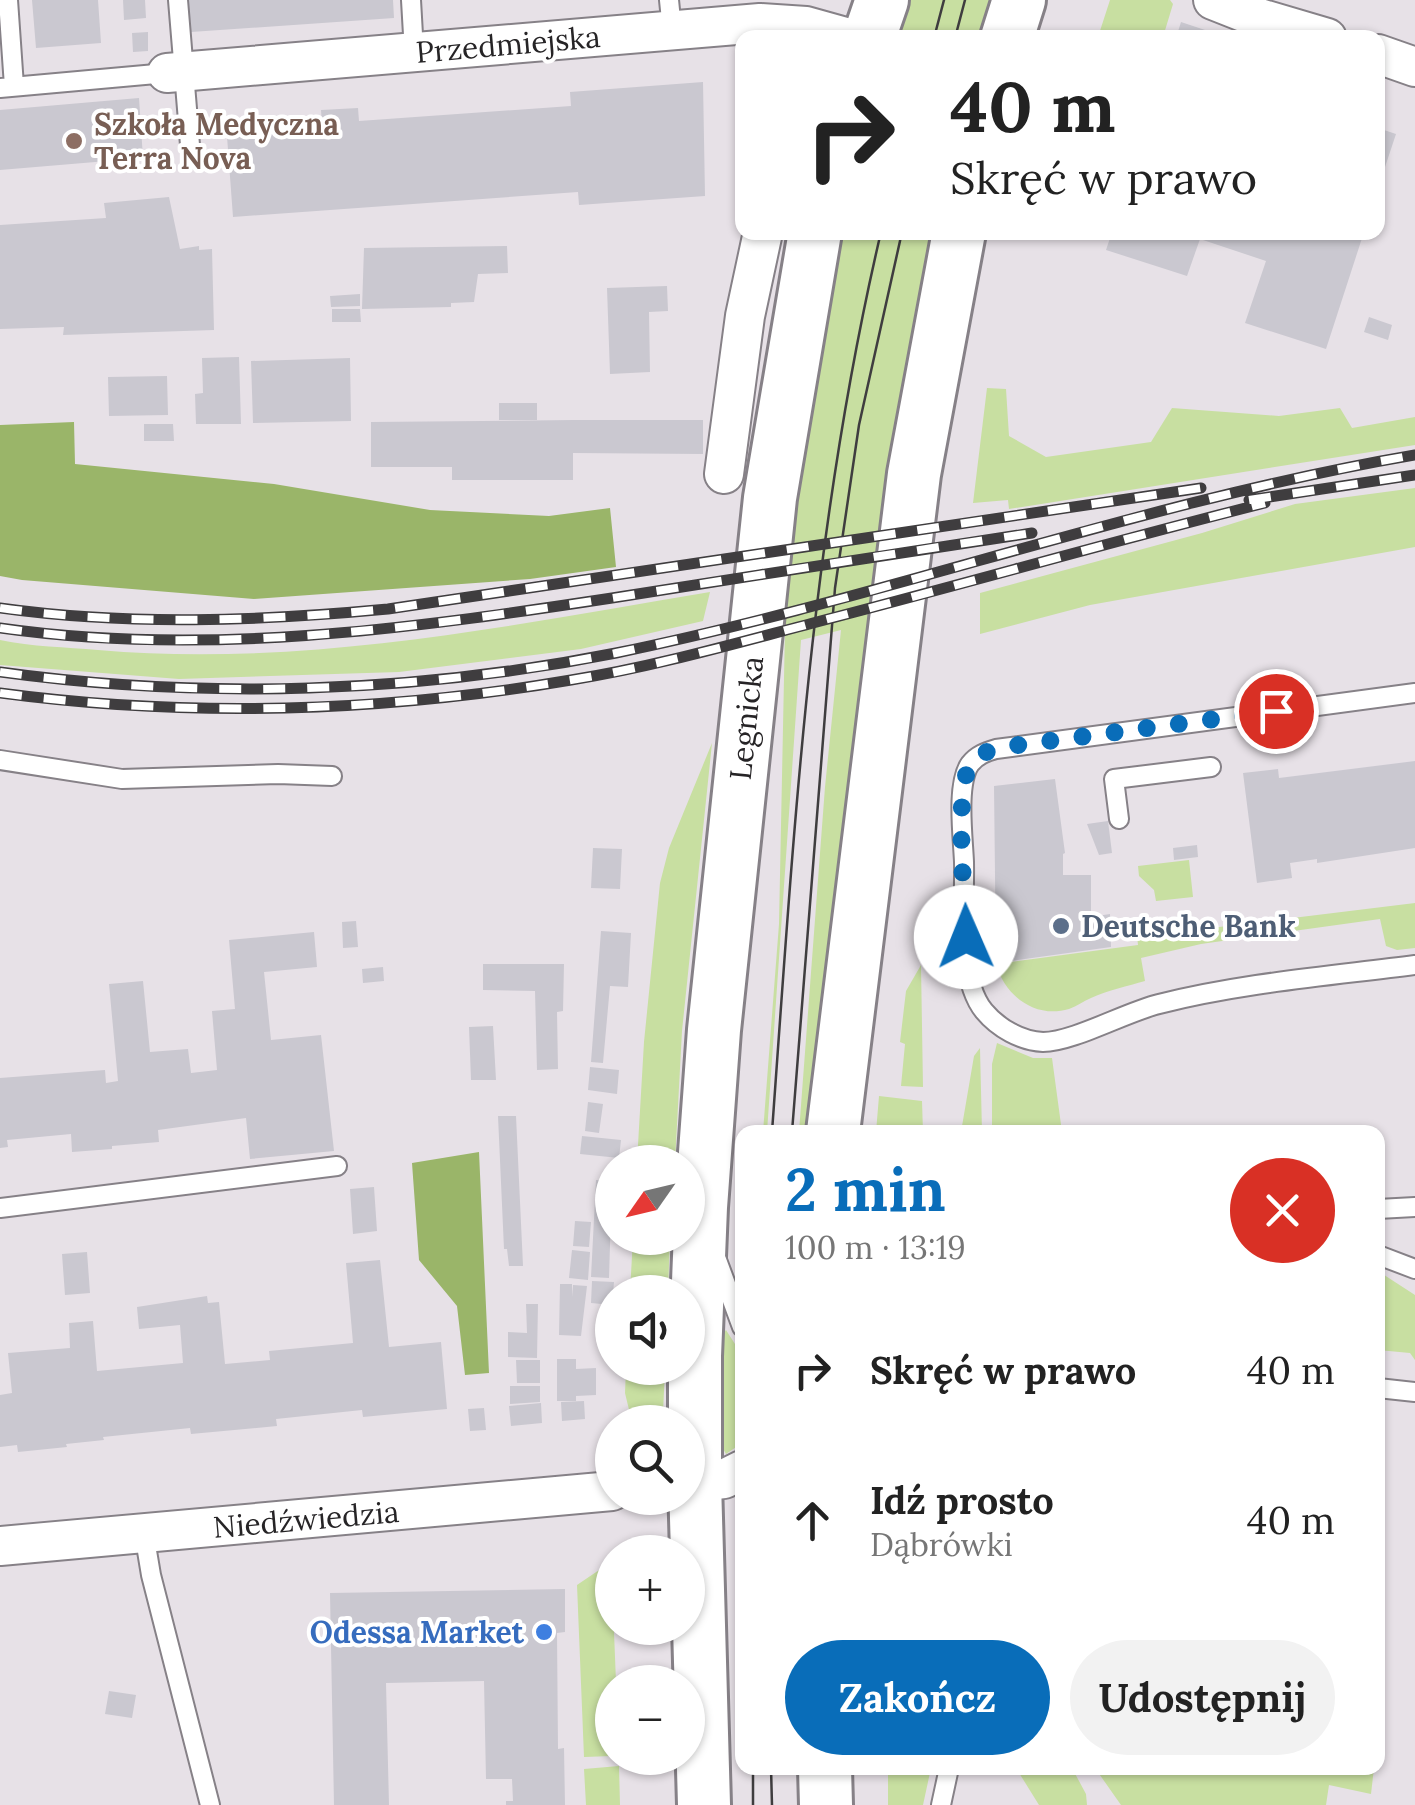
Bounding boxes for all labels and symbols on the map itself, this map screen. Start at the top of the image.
street label: Przedmiejska [414,17,602,72]
place label: Szkoła Medyczna Terra Nova [94,105,339,177]
marker: Szkoła Medyczna Terra Nova [63,130,85,152]
street label: Legnicka [721,654,772,782]
pin [1234,669,1319,754]
position arrow [914,885,1018,989]
place label: Deutsche Bank [1081,907,1296,945]
marker: Deutsche Bank [1050,915,1072,937]
north arrow [595,1145,705,1255]
street label: Niedźwiedzia [211,1492,401,1546]
place label: Odessa Market [310,1613,525,1651]
marker: Odessa Market [533,1621,555,1643]

